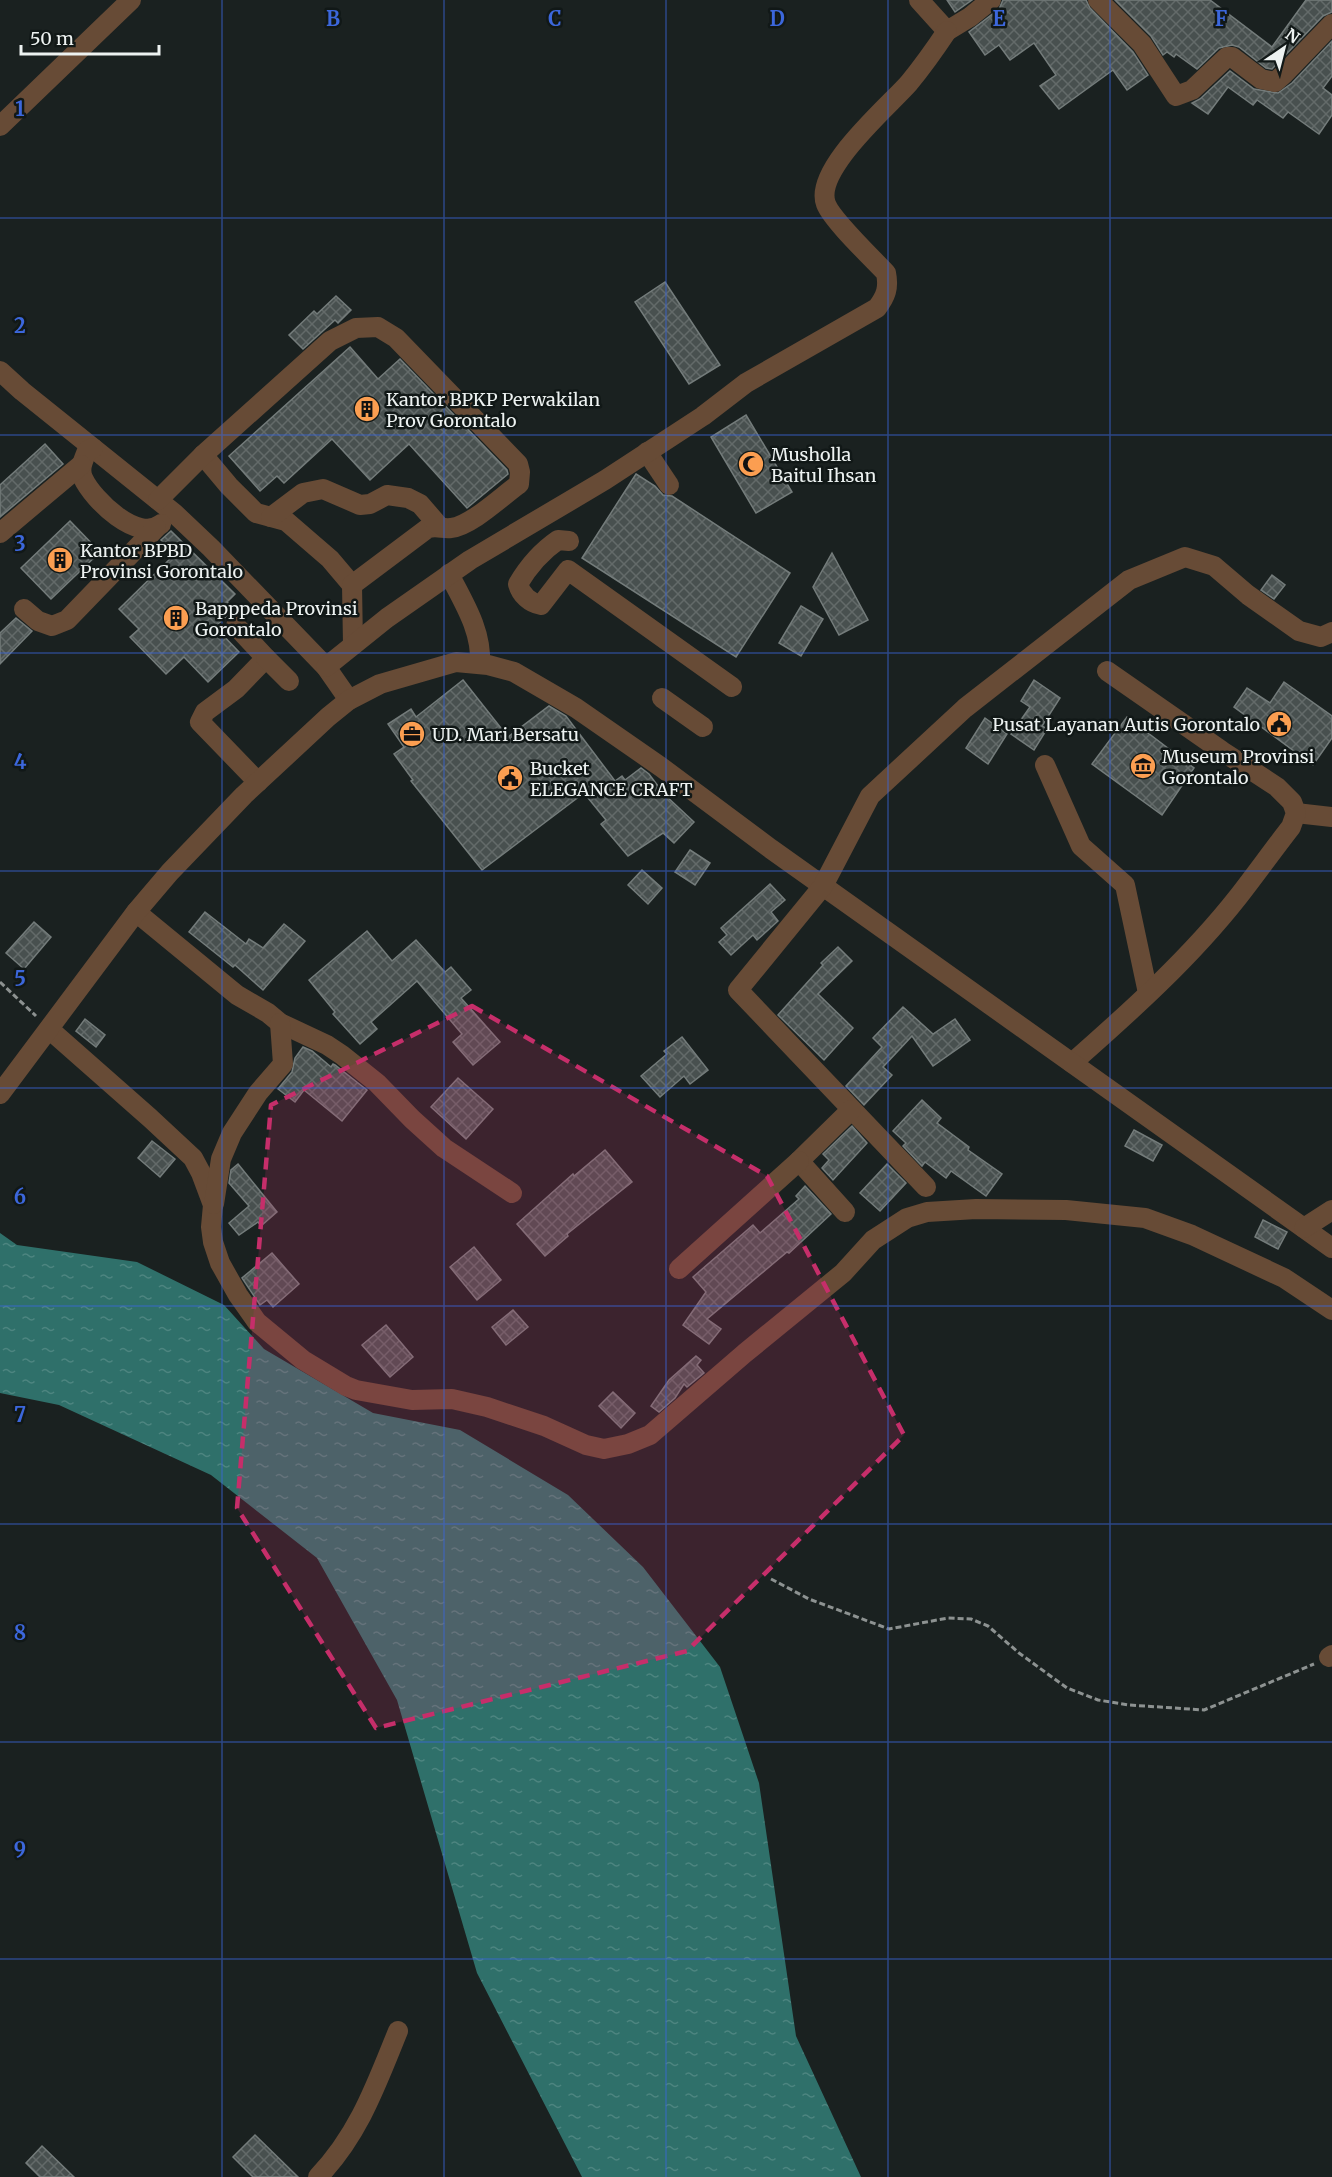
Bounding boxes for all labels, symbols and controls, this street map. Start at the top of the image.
text: B [326,6,340,31]
text: C [548,6,562,31]
text: D [769,6,785,31]
text: E [992,6,1006,31]
text: F [1215,6,1228,31]
scale bar [21,18,159,56]
north arrow [1254,18,1314,78]
text: N [1282,24,1304,48]
text: 50 m [30,27,74,50]
text: 1 [15,96,25,121]
text: 2 [14,313,26,338]
place label: Kantor BPKP Perwakilan Prov Gorontalo [386,388,600,432]
building icon: Kantor BPKP Perwakilan Prov Gorontalo [352,394,382,424]
place label: Musholla Baitul Ihsan [771,443,876,487]
mosque icon: Musholla Baitul Ihsan [736,449,766,479]
text: 3 [14,531,26,556]
place label: Kantor BPBD Provinsi Gorontalo [80,539,243,583]
building icon: Kantor BPBD Provinsi Gorontalo [45,545,75,575]
place label: Bapppeda Provinsi Gorontalo [195,597,358,641]
building icon: Bapppeda Provinsi Gorontalo [161,603,191,633]
public building icon: Pusat Layanan Autis Gorontalo [1264,709,1294,739]
place label: Pusat Layanan Autis Gorontalo [992,713,1260,736]
office icon: UD. Mari Bersatu [397,719,427,749]
place label: UD. Mari Bersatu [432,723,579,746]
place label: Museum Provinsi Gorontalo [1162,745,1314,789]
text: 4 [14,749,27,774]
museum icon: Museum Provinsi Gorontalo [1128,751,1158,781]
place label: Bucket ELEGANCE CRAFT [530,757,693,801]
public building icon: Bucket ELEGANCE CRAFT [495,763,525,793]
text: 5 [14,966,26,991]
text: 6 [14,1184,26,1209]
text: 7 [14,1402,26,1427]
text: 8 [14,1620,26,1645]
text: 9 [14,1837,26,1862]

